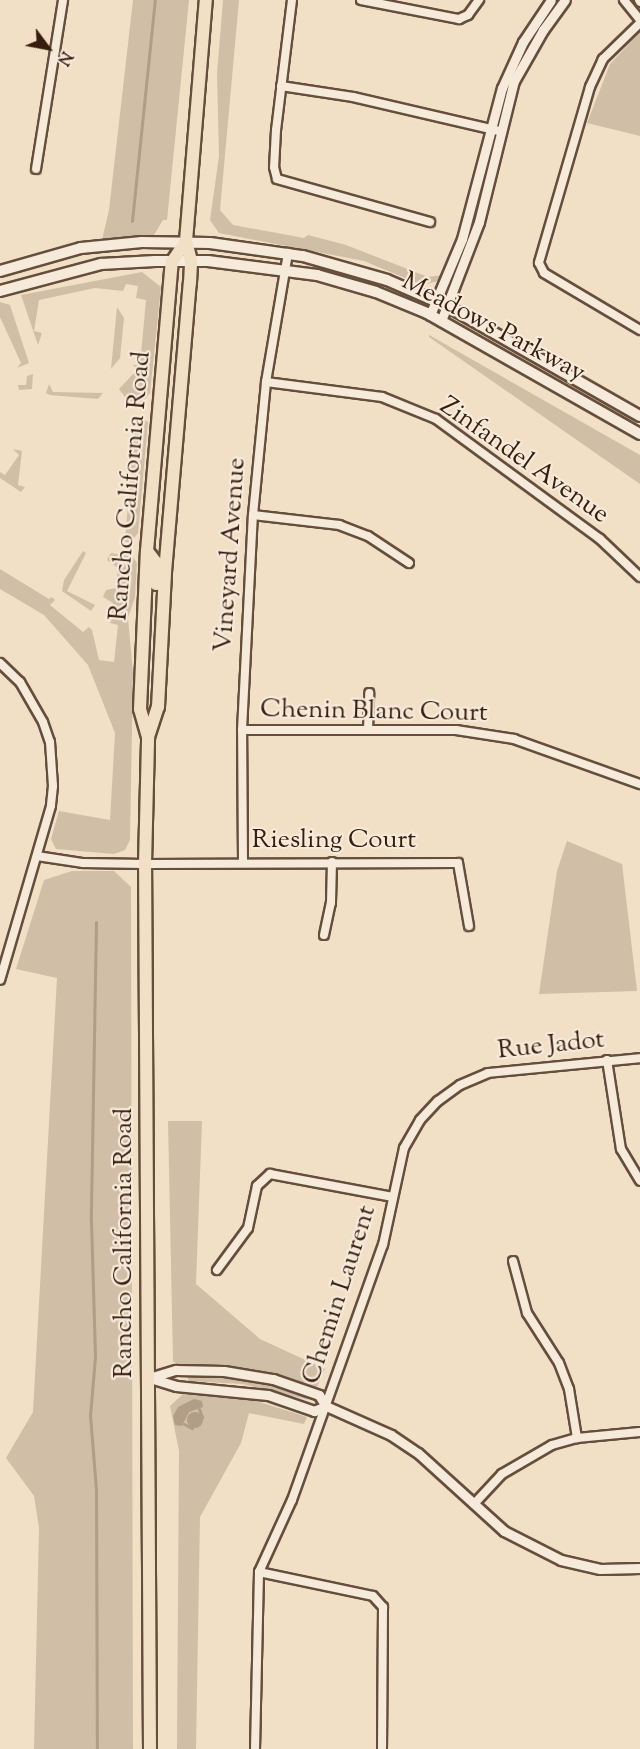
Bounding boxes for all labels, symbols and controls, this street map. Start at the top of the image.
north arrow [18,18,78,78]
text: N [51,46,77,69]
street label: Meadows Parkway [396,266,590,390]
street label: Rancho California Road [104,350,158,622]
street label: Zinfandel Avenue [433,391,615,531]
street label: Vineyard Avenue [209,457,253,653]
street label: Chenin Blanc Court [260,694,488,730]
street label: Riesling Court [252,825,416,857]
street label: Rue Jadot [496,1025,606,1067]
street label: Rancho California Road [109,1108,141,1378]
street label: Chemin Laurent [296,1202,384,1388]

